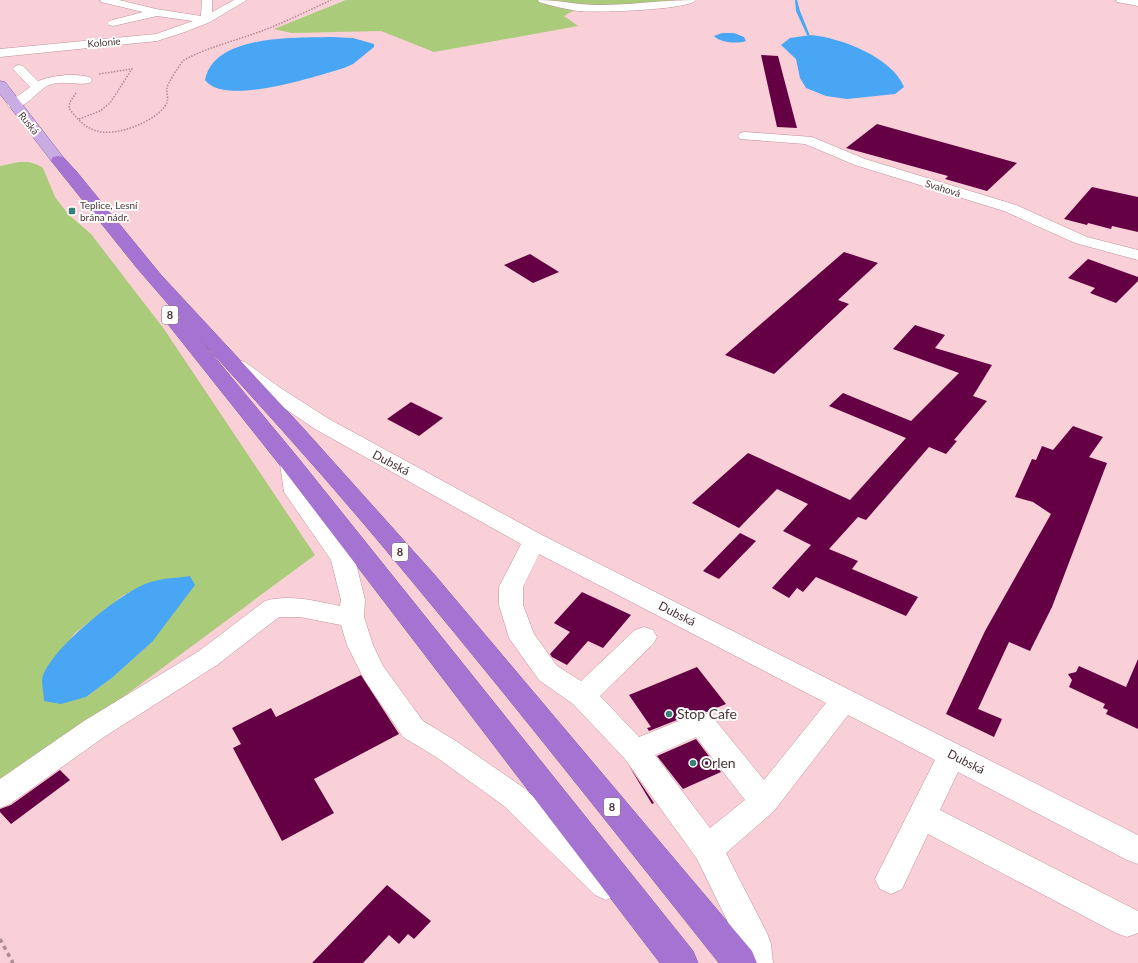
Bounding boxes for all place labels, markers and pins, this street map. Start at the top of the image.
place label: Teplice, Lesní brána nádr. [80,199,138,223]
marker: Teplice, Lesní brána nádr. [67,206,77,216]
place label: Stop Cafe [677,705,737,722]
marker: Stop Cafe [664,709,674,719]
place label: Orlen [701,754,736,771]
marker: Orlen [688,758,698,768]

